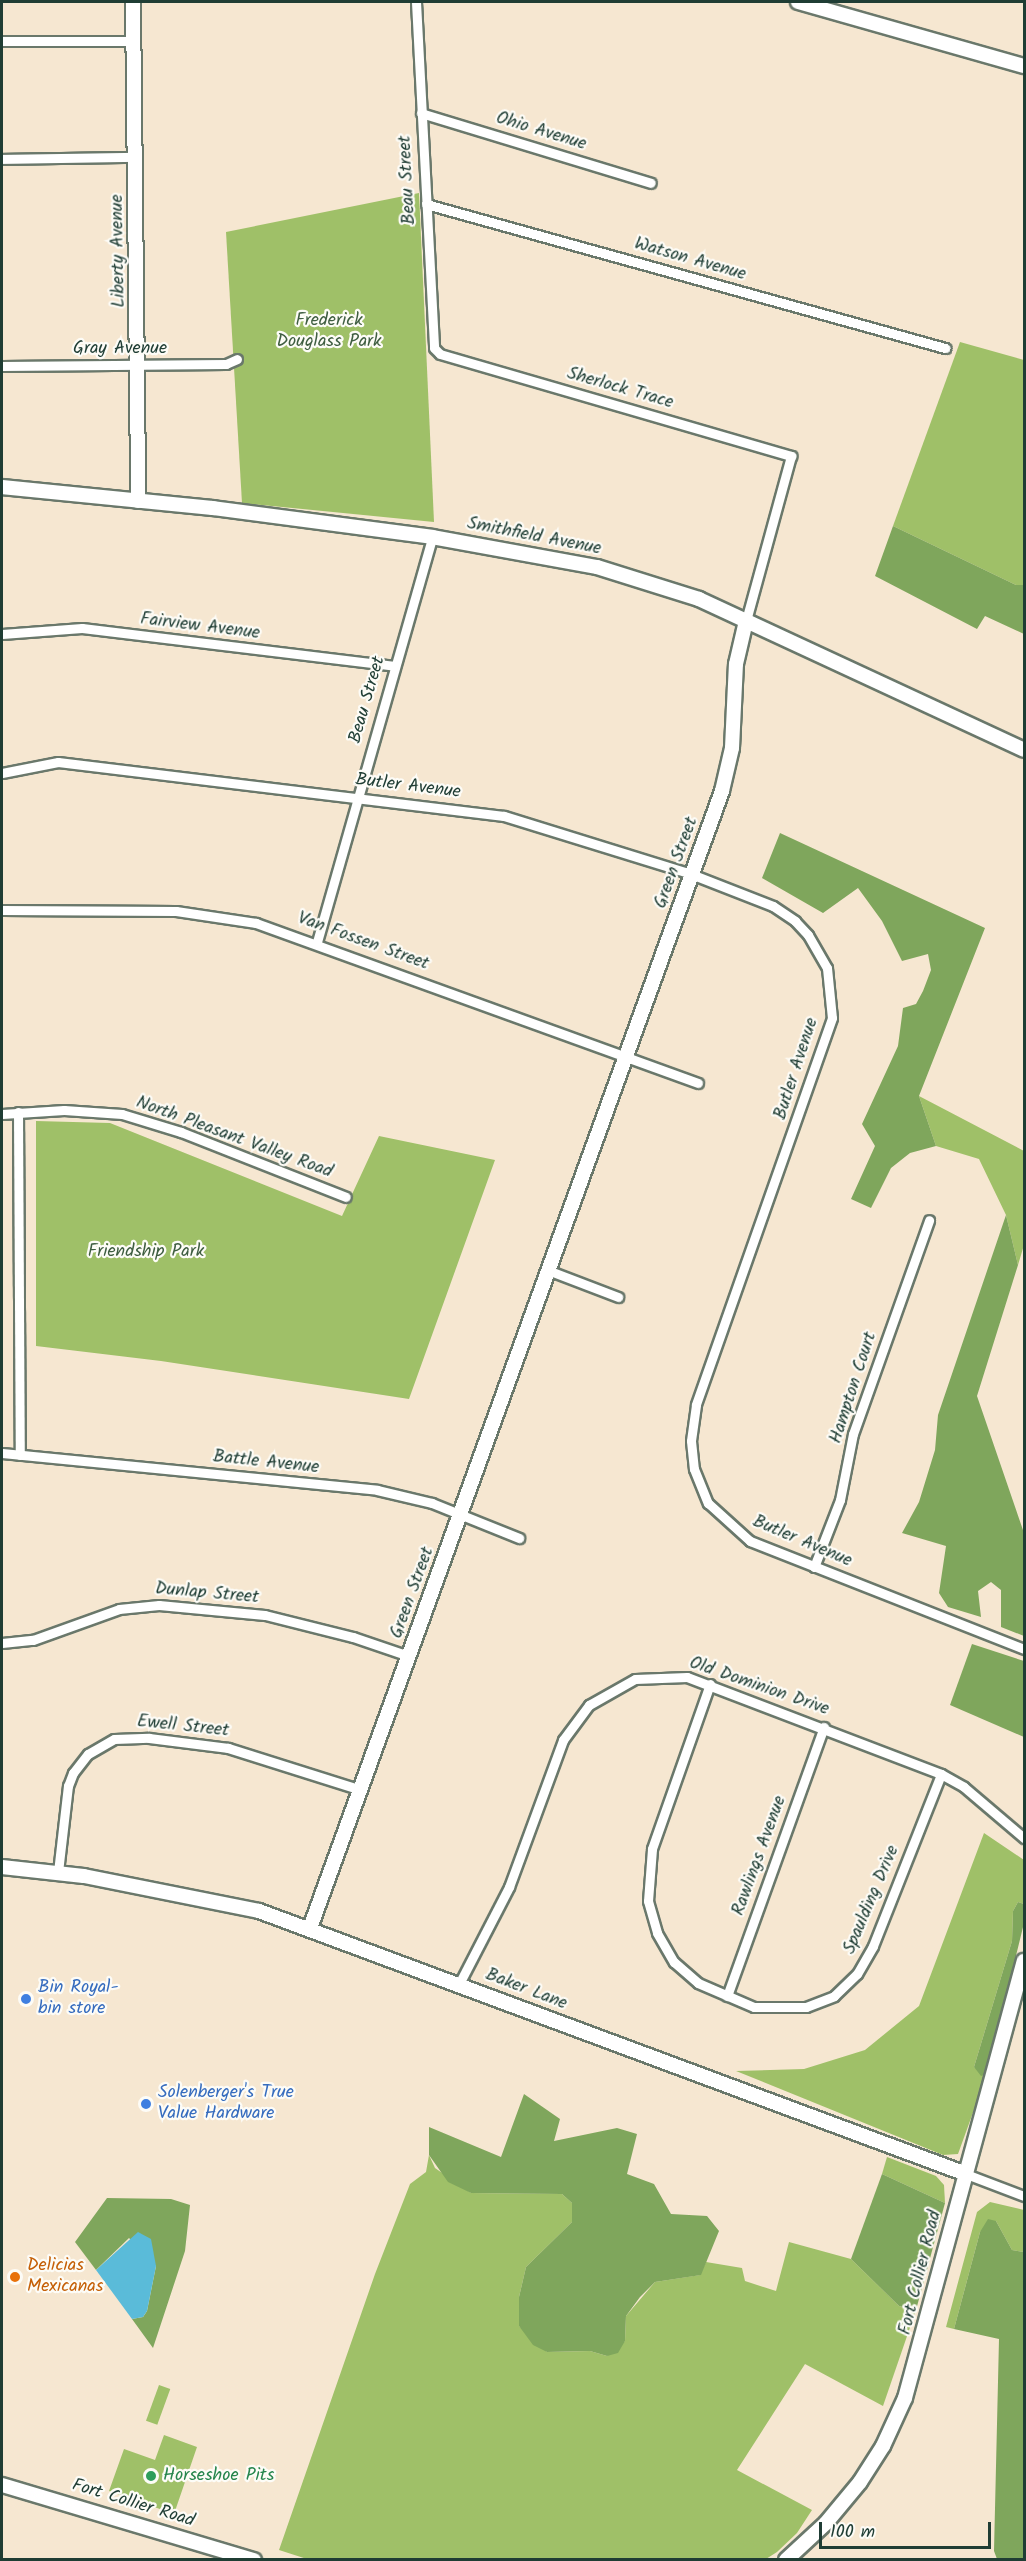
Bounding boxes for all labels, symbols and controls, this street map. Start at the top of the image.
street label: Ohio Avenue [493,108,589,156]
street label: Beau Street [395,135,421,225]
street label: Liberty Avenue [107,194,131,308]
street label: Watson Avenue [632,234,748,286]
park label: Frederick Douglass Park [277,311,381,354]
street label: Gray Avenue [73,338,167,360]
street label: Sherlock Trace [564,364,676,414]
street label: Smithfield Avenue [465,513,603,561]
street label: Fairview Avenue [139,609,261,645]
street label: Beau Street [345,654,391,746]
street label: Butler Avenue [354,770,462,804]
street label: Green Street [651,814,703,912]
street label: Van Fossen Street [294,908,432,976]
street label: Butler Avenue [770,1015,824,1123]
street label: North Pleasant Valley Road [133,1092,335,1184]
park label: Friendship Park [88,1241,204,1263]
street label: Hampton Court [826,1330,882,1446]
street label: Battle Avenue [212,1447,320,1479]
street label: Butler Avenue [749,1511,855,1573]
street label: Green Street [387,1544,439,1642]
street label: Dunlap Street [154,1579,260,1609]
street label: Old Dominion Drive [686,1653,832,1721]
street label: Ewell Street [136,1711,230,1743]
street label: Rawlings Avenue [728,1793,792,1919]
street label: Spaulding Drive [839,1842,905,1958]
street label: Baker Lane [482,1965,570,2015]
place label: Bin Royal- bin store [38,1978,119,2020]
marker: Bin Royal- bin store [19,1992,33,2006]
place label: Solenberger's True Value Hardware [158,2083,294,2126]
marker: Solenberger's True Value Hardware [139,2097,153,2111]
street label: Fort Collier Road [895,2209,947,2337]
place label: Delicias Mexicanas [27,2256,103,2298]
marker: Delicias Mexicanas [8,2270,22,2284]
place label: Horseshoe Pits [163,2465,274,2487]
marker: Horseshoe Pits [144,2469,158,2483]
street label: Fort Collier Road [69,2475,197,2533]
scale bar [822,2510,994,2548]
text: 100 m [830,2518,875,2547]

